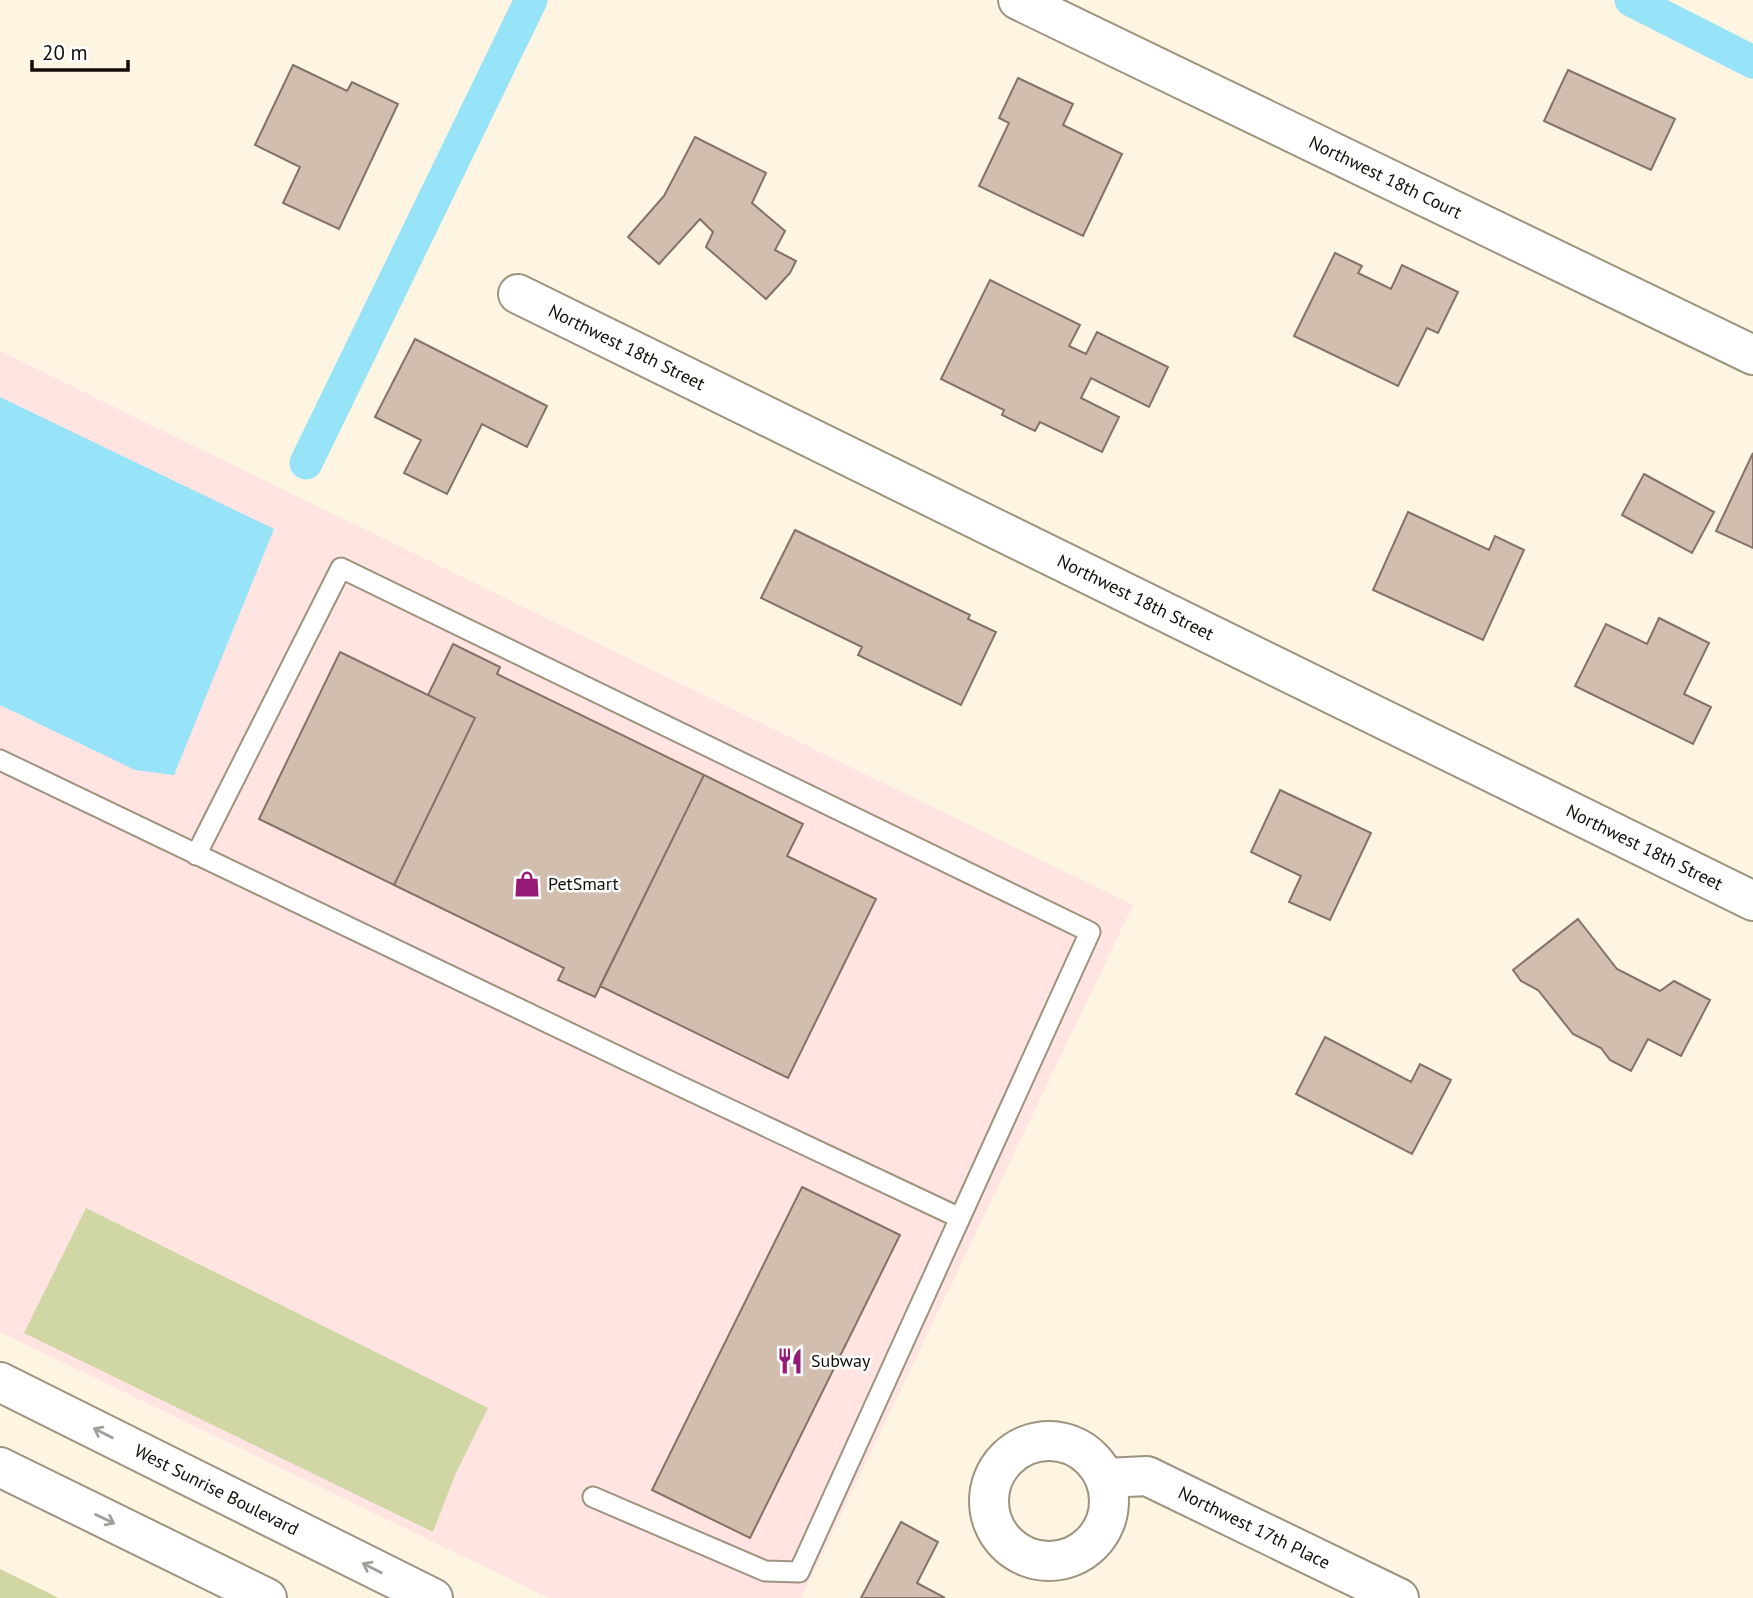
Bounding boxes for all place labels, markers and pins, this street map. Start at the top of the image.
shop icon: PetSmart [512,869,542,899]
place label: PetSmart [548,872,619,895]
restaurant icon: Subway [775,1346,805,1376]
place label: Subway [811,1349,871,1372]

